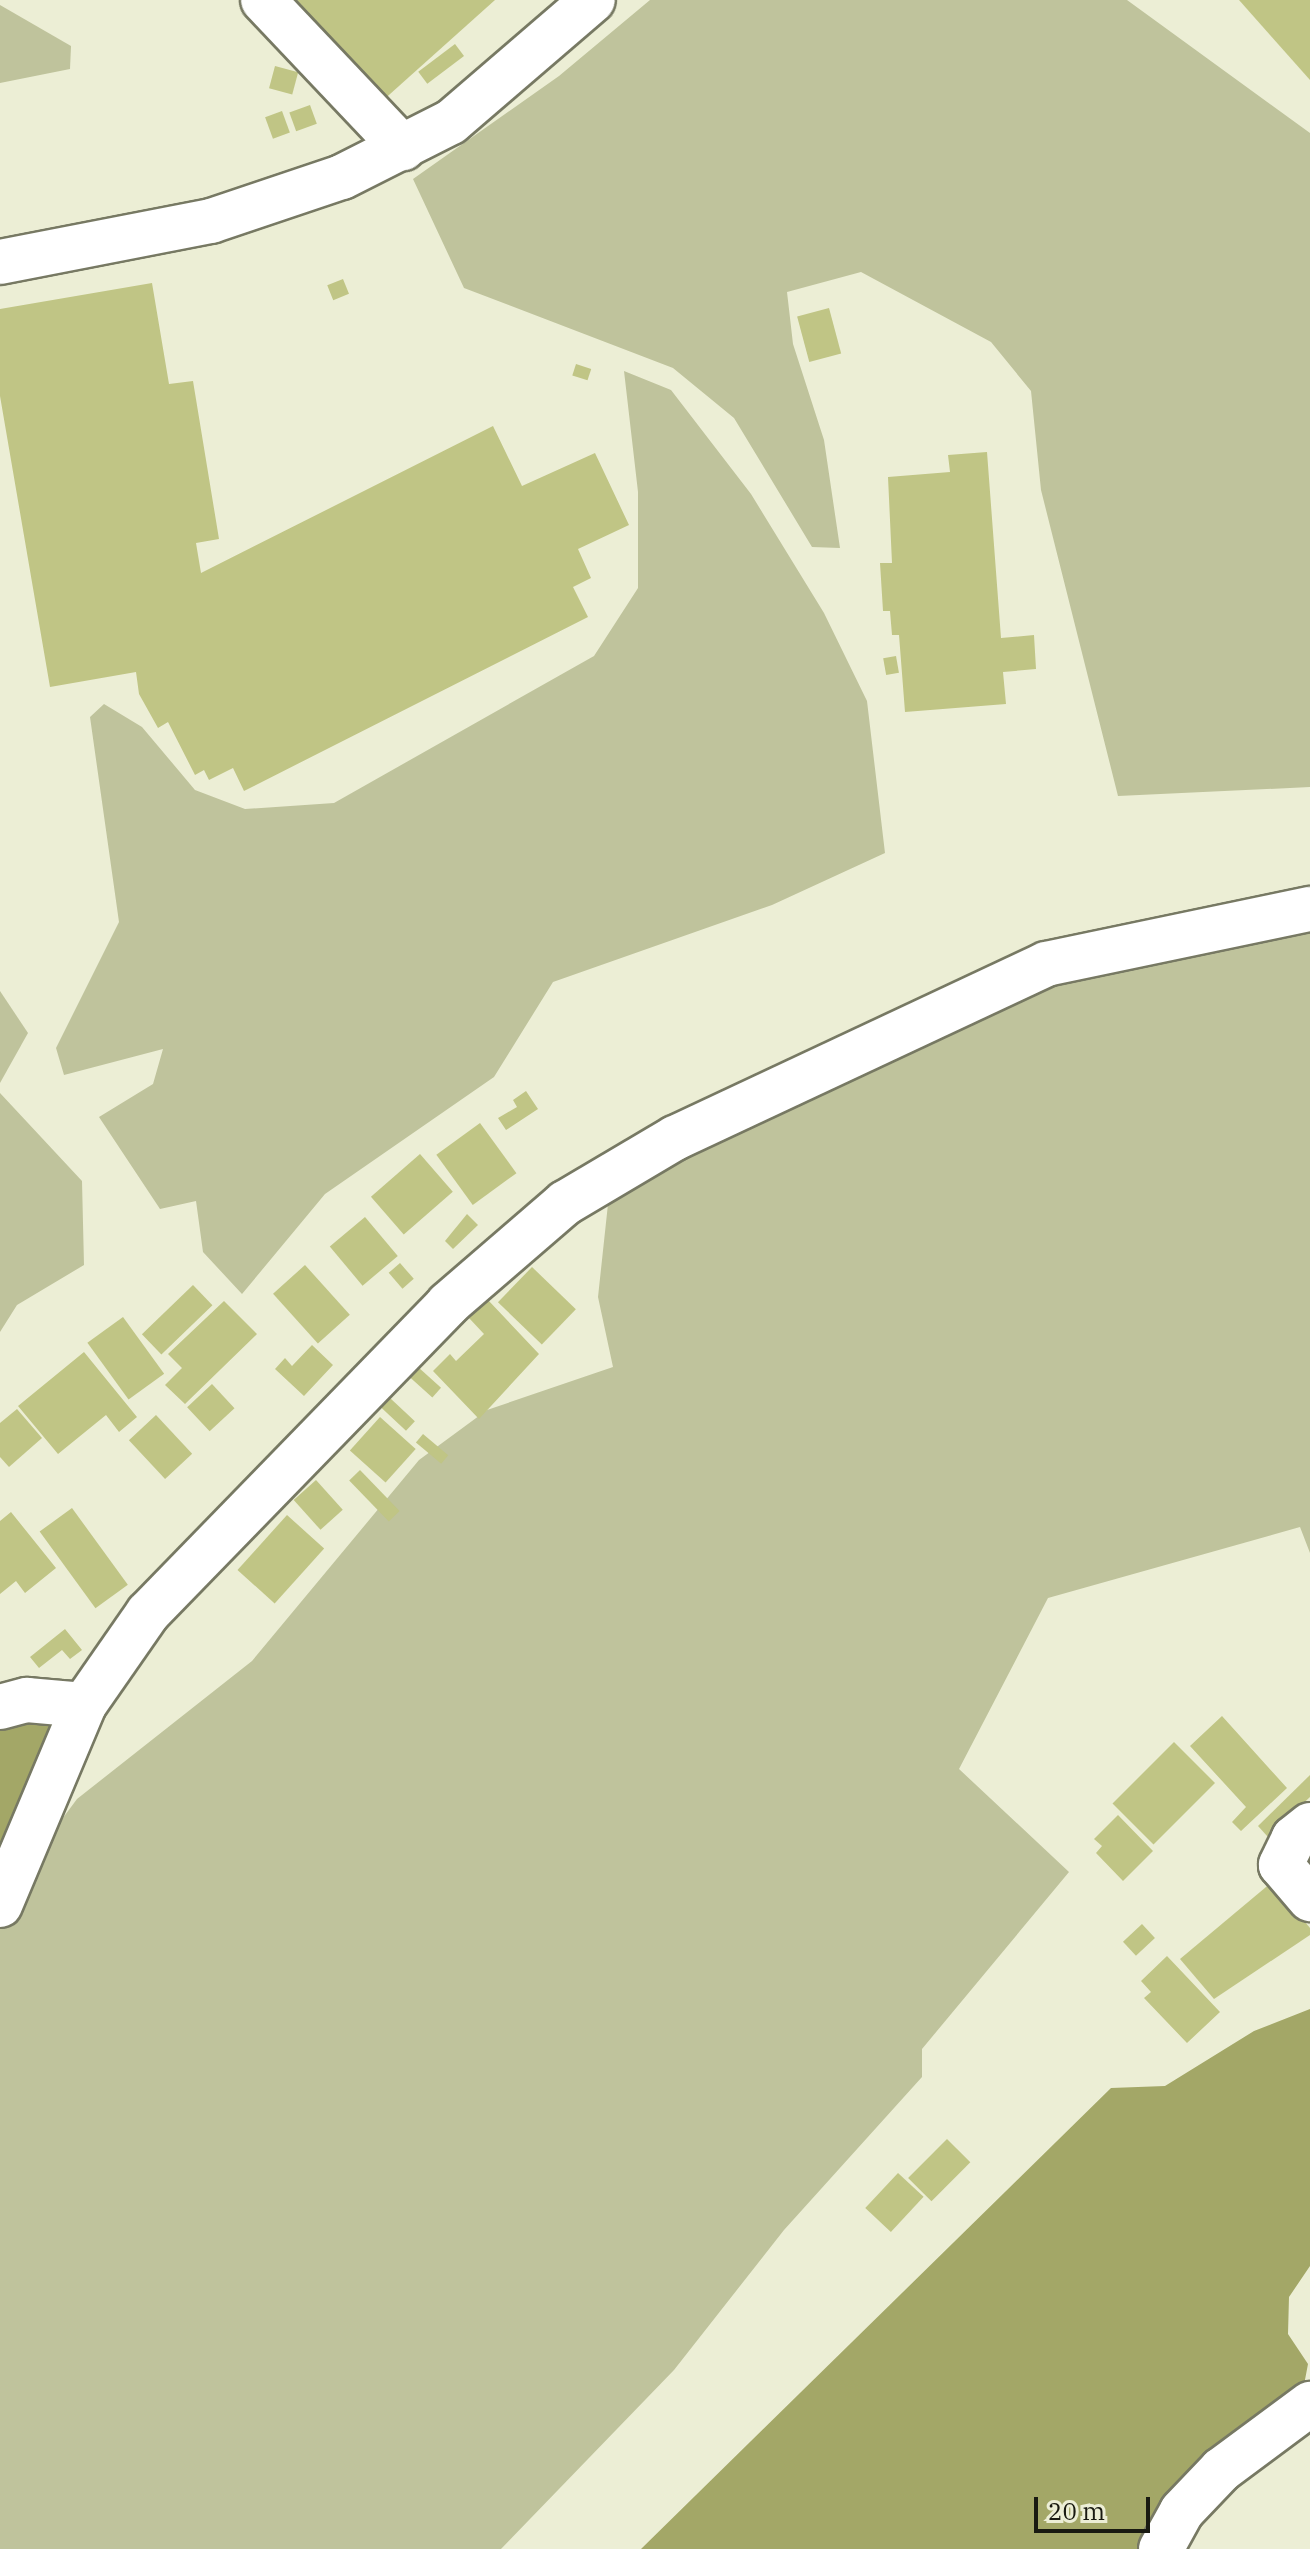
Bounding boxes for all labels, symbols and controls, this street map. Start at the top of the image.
scale bar [1038,2481,1154,2531]
text: 20 m [1048,2495,1105,2527]

